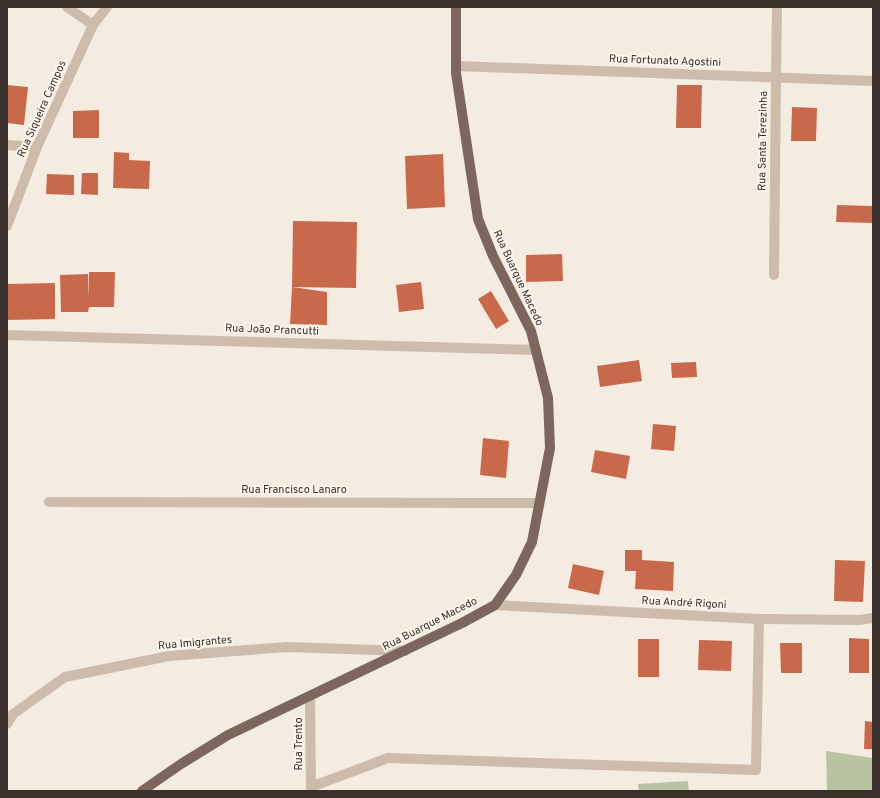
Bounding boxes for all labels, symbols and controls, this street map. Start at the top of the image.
street label: Rua Fortunato Agostini [609,52,721,70]
street label: Rua Siqueira Campos [14,58,70,160]
street label: Rua Santa Terezinha [755,91,771,191]
street label: Rua Buarque Macedo [490,228,546,328]
street label: Rua João Prancutti [225,321,319,339]
street label: Rua Francisco Lanaro [241,483,347,497]
street label: Rua Buarque Macedo [380,594,480,654]
street label: Rua André Rigoni [641,594,727,612]
street label: Rua Imigrantes [157,633,233,653]
street label: Rua Trento [292,717,306,771]

